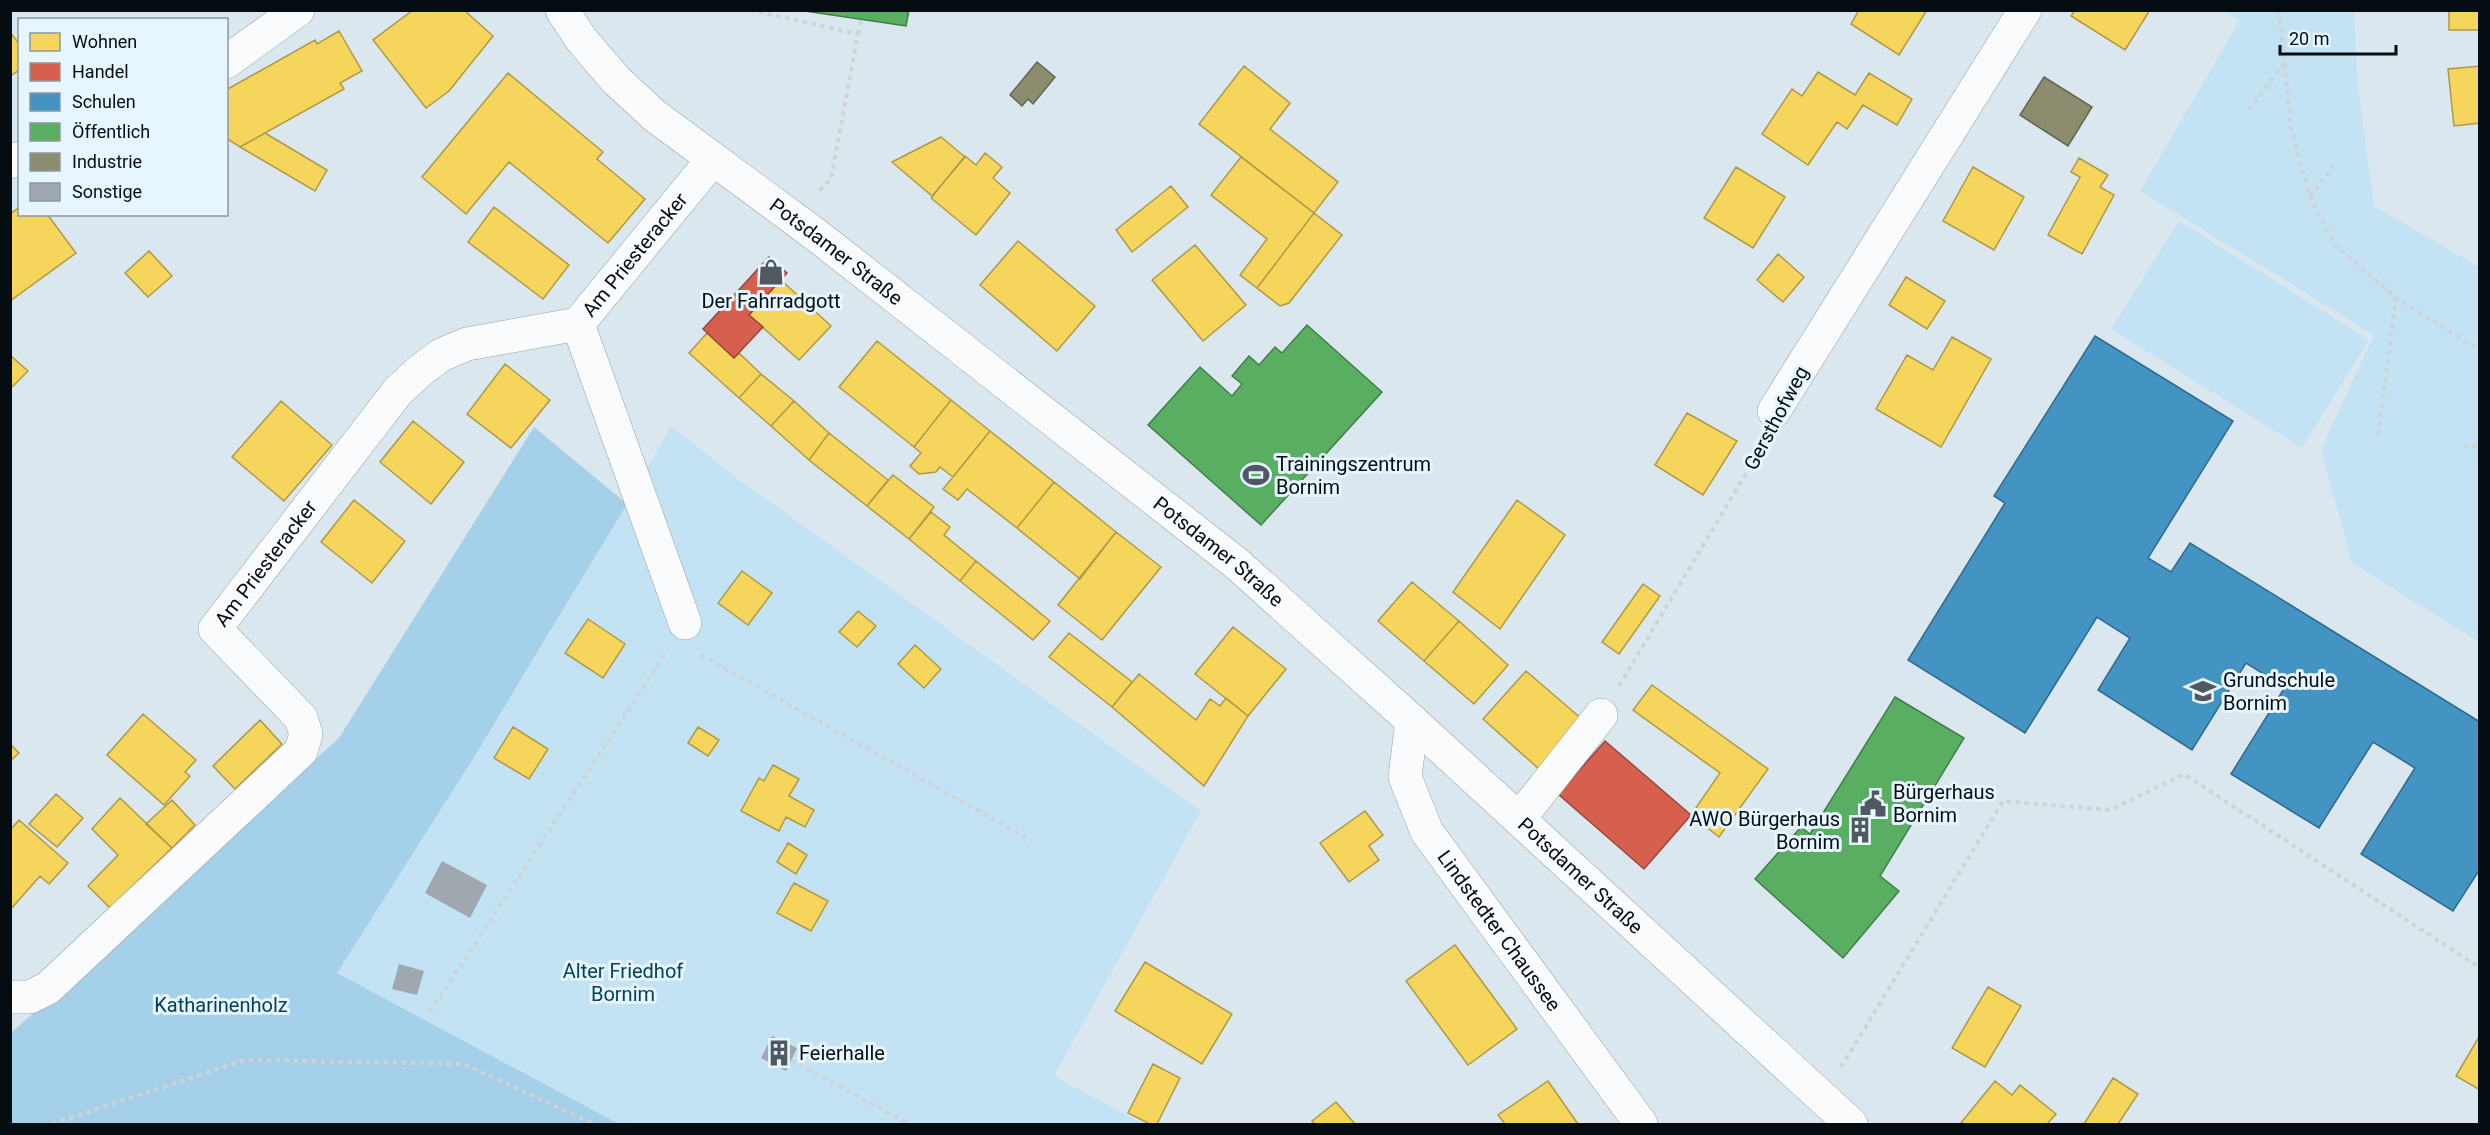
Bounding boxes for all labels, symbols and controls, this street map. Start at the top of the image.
legend [18,18,228,216]
scale bar [2280,18,2396,56]
text: 20 m [2289,28,2329,49]
text: Wohnen [72,31,137,52]
text: Handel [72,61,129,82]
text: Schulen [72,91,136,112]
text: Öffentlich [72,121,150,142]
text: Industrie [72,151,142,172]
text: Sonstige [72,181,142,202]
street label: Am Priesteracker [577,188,693,321]
street label: Potsdamer Straße [765,193,907,310]
shop icon: Der Fahrradgott [756,257,786,287]
place label: Der Fahrradgott [701,289,841,313]
street label: Gersthofweg [1739,362,1813,474]
place label: Trainingszentrum Bornim [1276,452,1431,499]
sports icon: Trainingszentrum Bornim [1241,460,1271,490]
street label: Potsdamer Straße [1149,491,1289,612]
street label: Am Priesteracker [209,495,322,631]
place label: Grundschule Bornim [2223,668,2335,715]
school or university icon: Grundschule Bornim [2188,676,2218,706]
place label: Bürgerhaus Bornim [1893,780,1995,827]
public building icon: Bürgerhaus Bornim [1858,789,1888,819]
place label: AWO Bürgerhaus Bornim [1689,807,1840,854]
street label: Potsdamer Straße [1513,812,1648,939]
building icon: AWO Bürgerhaus Bornim [1845,815,1875,845]
street label: Lindstedter Chaussee [1432,846,1566,1016]
park label: Alter Friedhof Bornim [563,959,683,1006]
park label: Katharinenholz [154,993,288,1017]
building icon: Feierhalle [764,1038,794,1068]
place label: Feierhalle [799,1041,885,1065]

